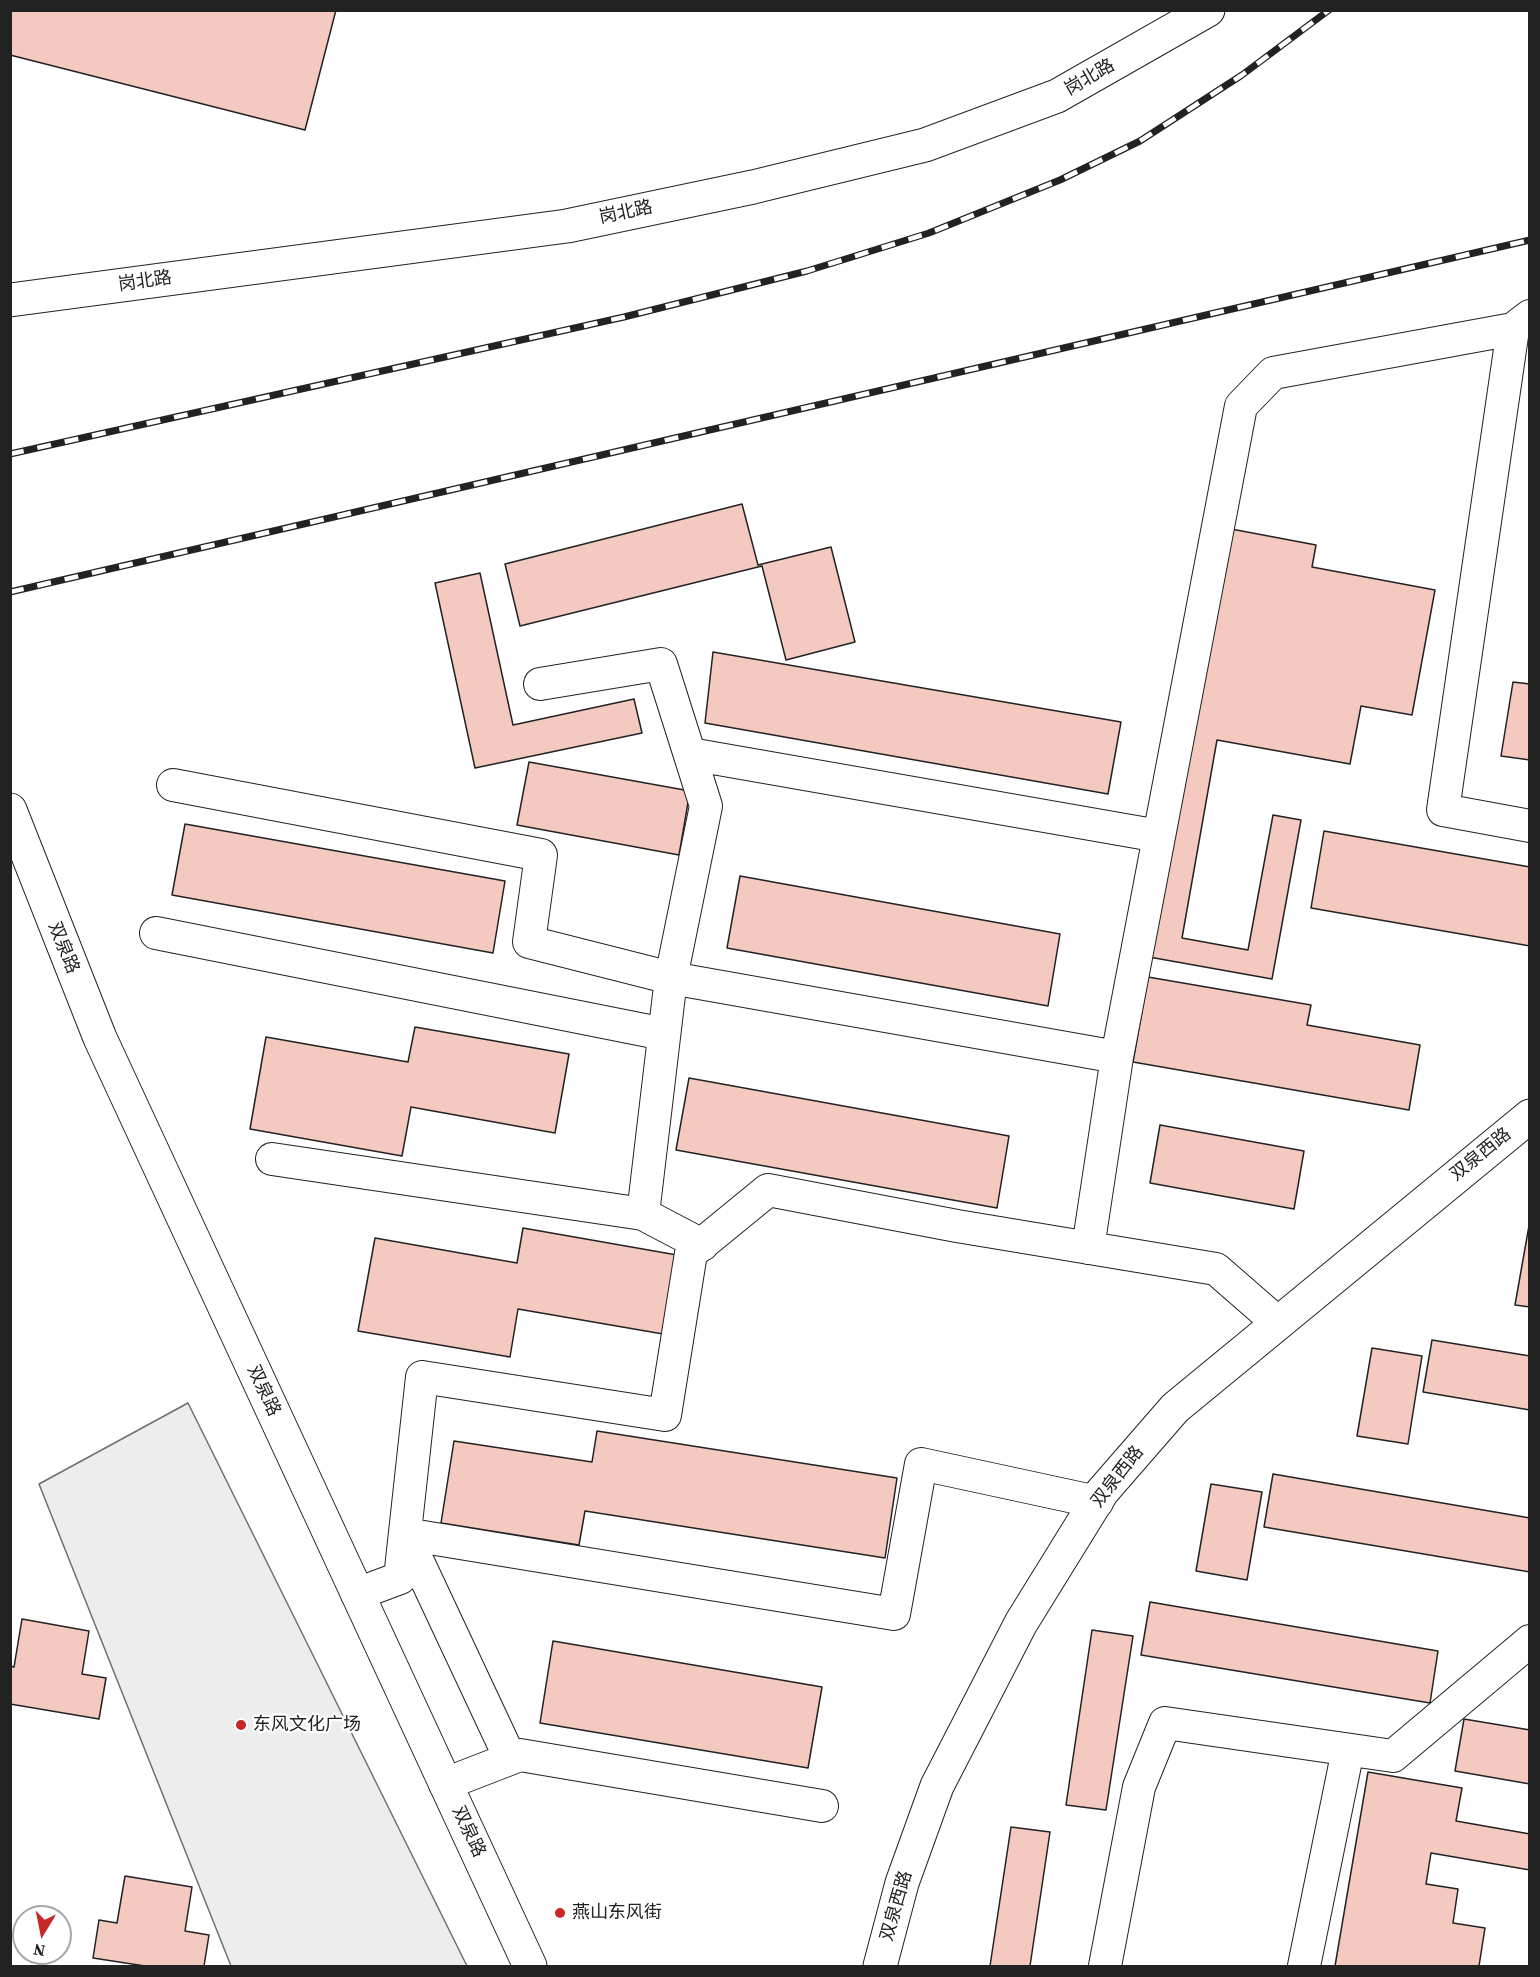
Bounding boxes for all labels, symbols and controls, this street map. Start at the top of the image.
street label: 岗北路 [1061,55,1119,101]
street label: 岗北路 [597,197,655,229]
street label: 岗北路 [117,268,173,296]
street label: 双泉路 [43,919,83,977]
street label: 双泉西路 [1446,1124,1516,1186]
street label: 双泉路 [242,1362,284,1420]
street label: 双泉西路 [1087,1442,1149,1512]
place label: 东风文化广场 [253,1714,361,1736]
marker: 东风文化广场 [234,1718,248,1732]
street label: 双泉路 [447,1803,489,1861]
street label: 双泉西路 [877,1868,917,1944]
place label: 燕山东风街 [572,1902,662,1924]
north arrow [12,1905,72,1965]
marker: 燕山东风街 [553,1906,567,1920]
text: N [32,1939,47,1963]

